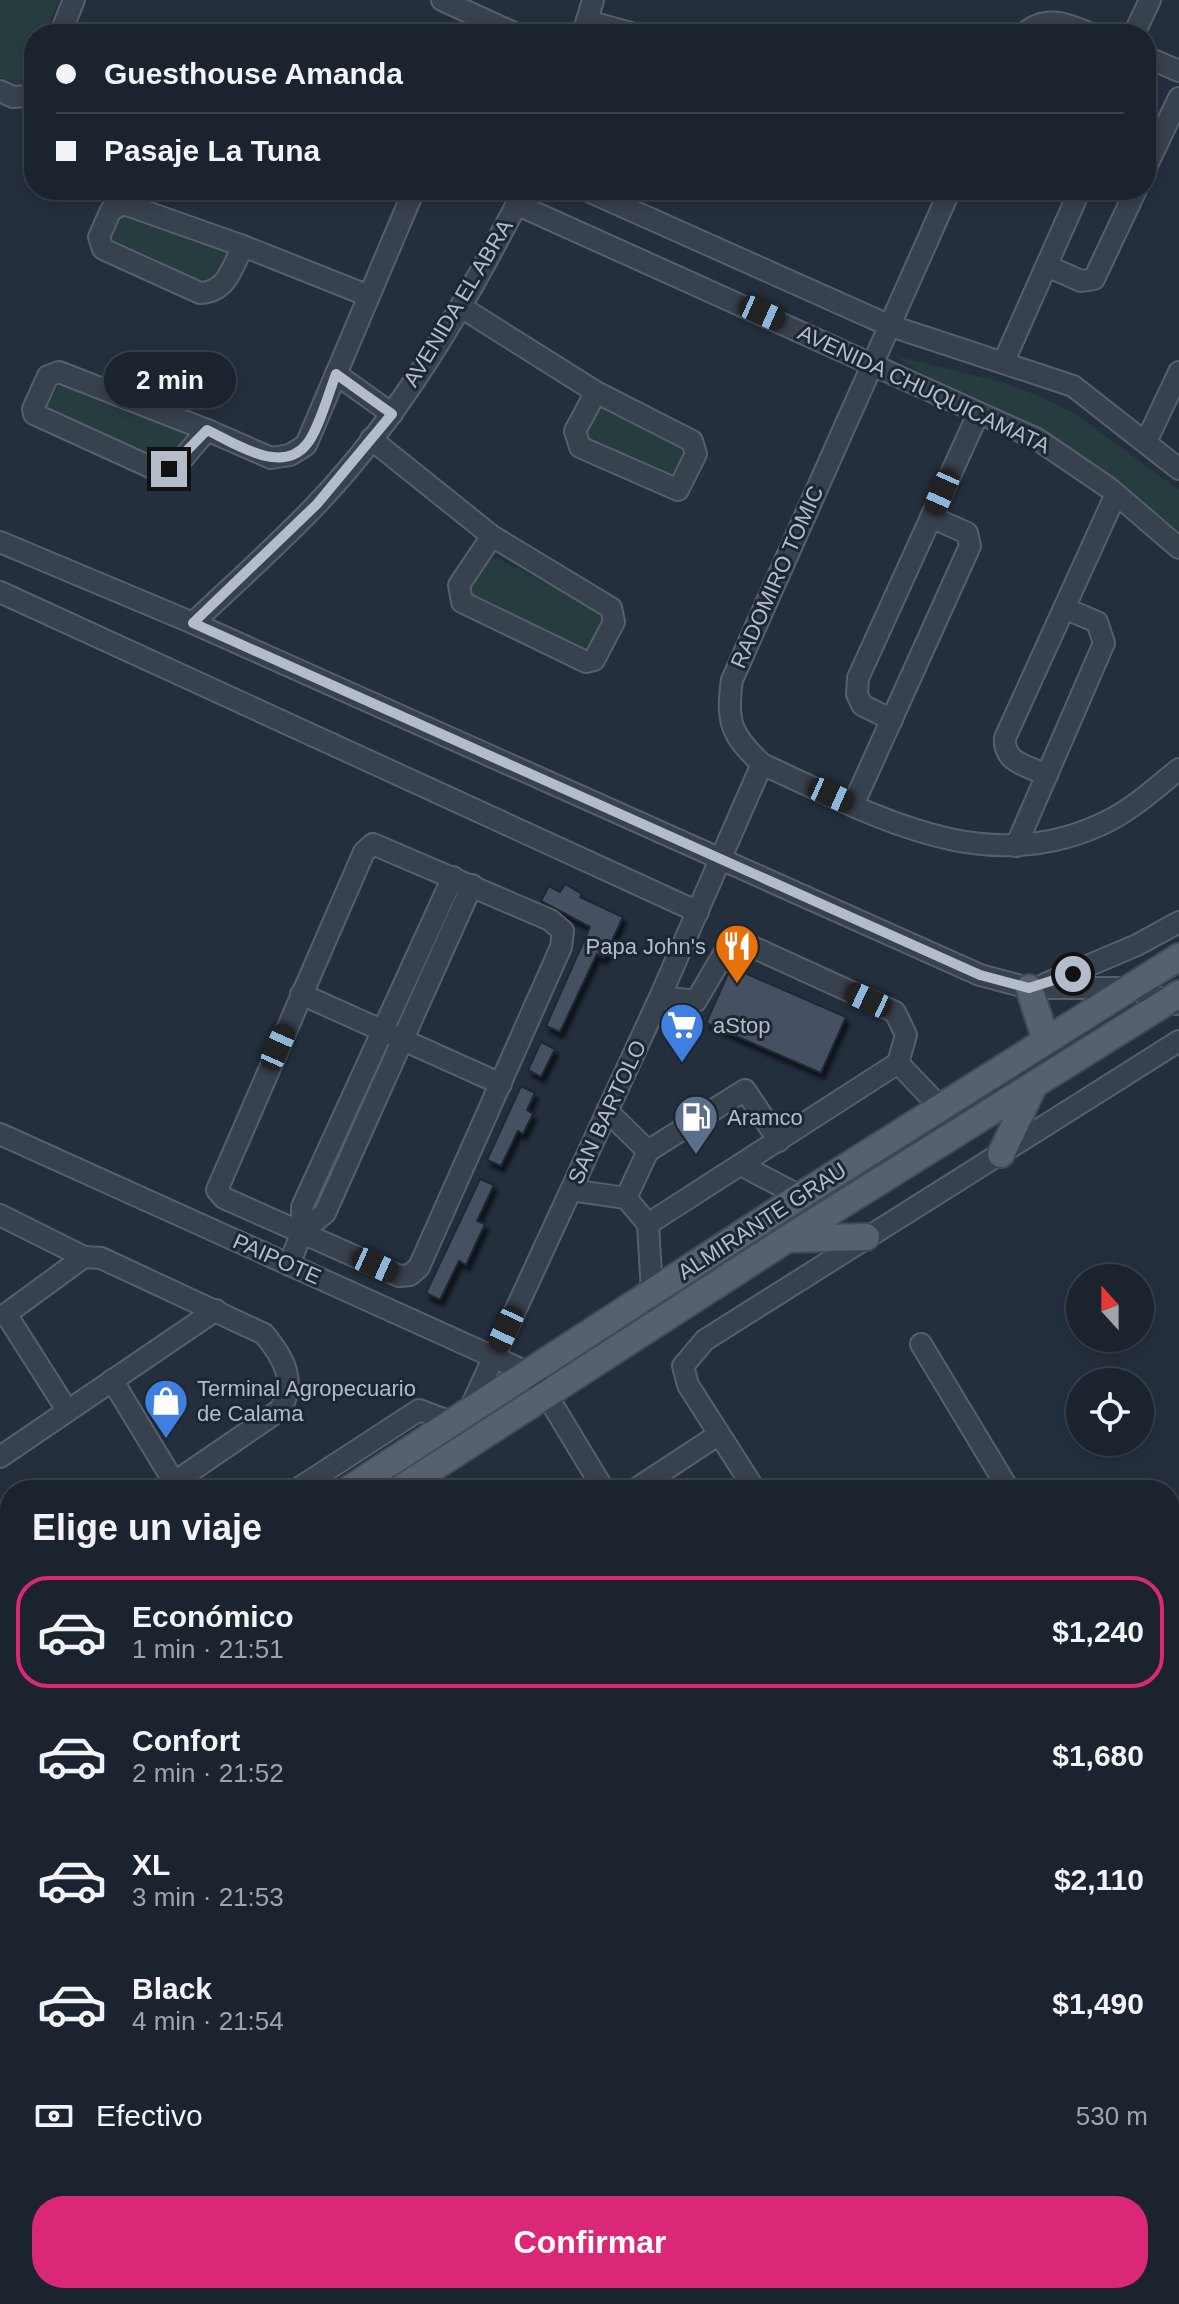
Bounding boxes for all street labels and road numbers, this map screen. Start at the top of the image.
street label: AVENIDA EL ABRA [398,215,518,391]
street label: AVENIDA CHUQUICAMATA [794,320,1054,459]
street label: RADOMIRO TOMIC [725,482,829,672]
street label: SAN BARTOLO [563,1036,651,1188]
street label: ALMIRANTE GRAU [673,1157,851,1285]
street label: PAIPOTE [229,1229,325,1289]

